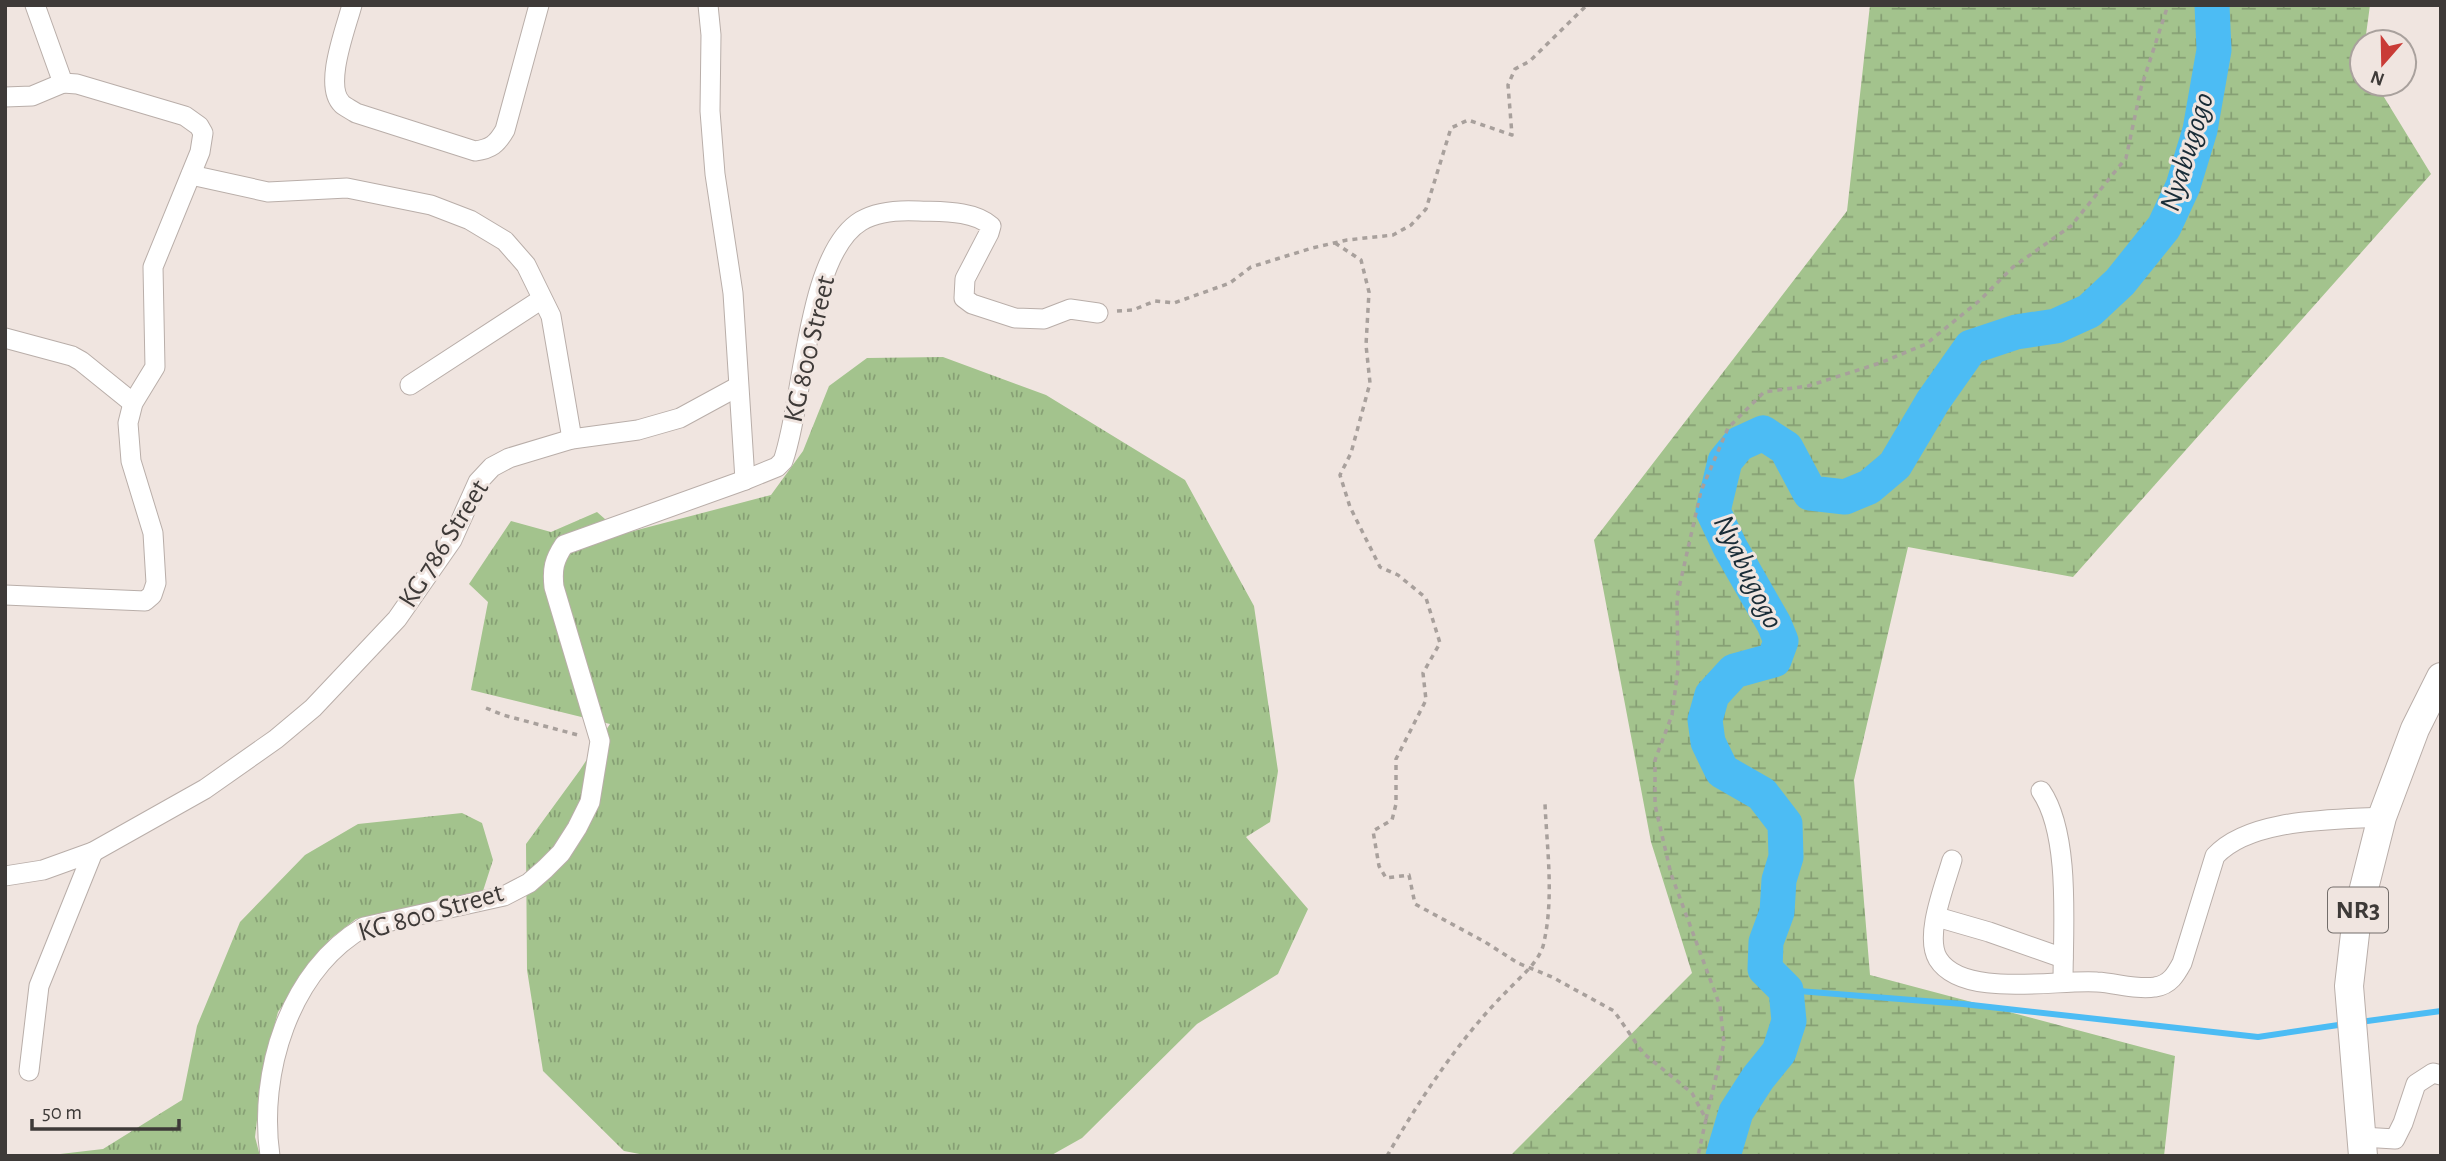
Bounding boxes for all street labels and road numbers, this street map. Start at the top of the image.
street label: KG 800 Street [780,273,840,425]
street label: KG 786 Street [394,475,494,613]
street label: KG 800 Street [355,879,507,947]
road number: NR3 [2328,888,2388,932]

